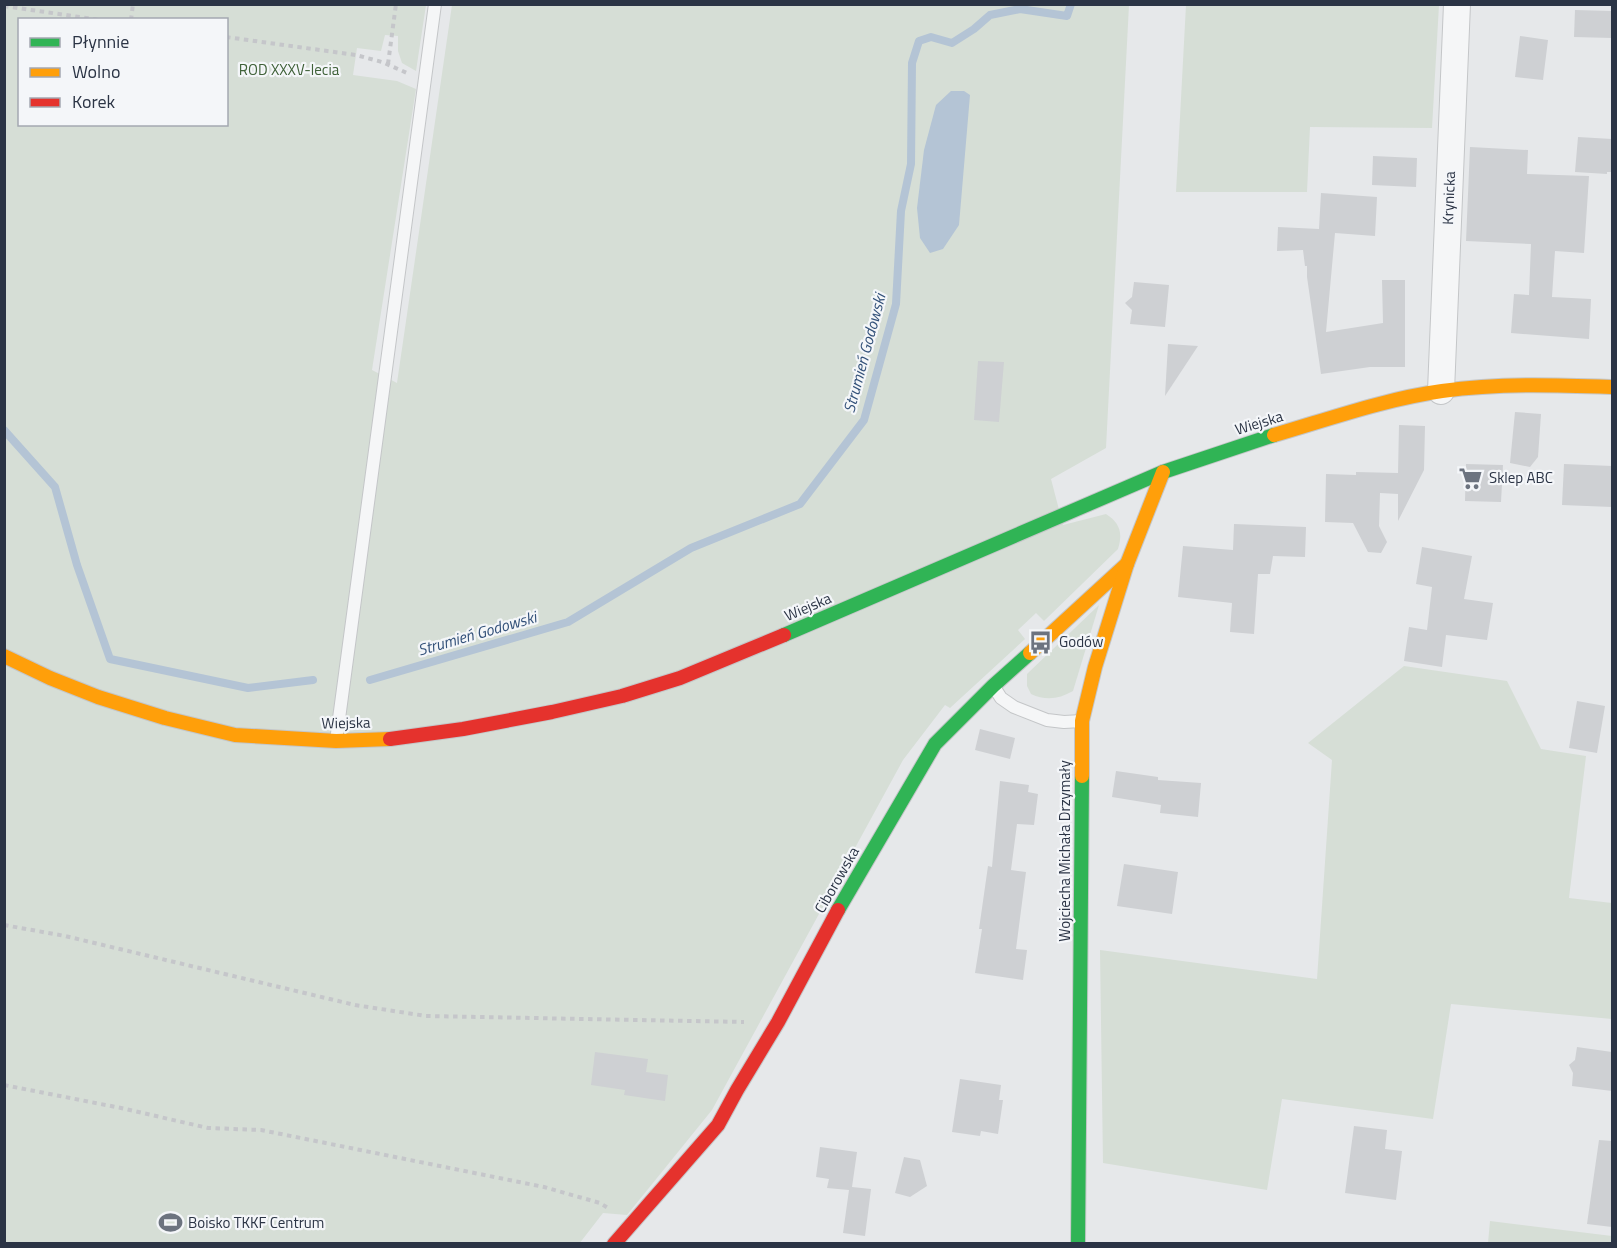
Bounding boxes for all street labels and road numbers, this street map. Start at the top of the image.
street label: Krynicka [1436,170,1461,225]
street label: Wiejska [1232,404,1286,441]
street label: Wiejska [781,586,835,627]
street label: Wiejska [321,711,371,734]
street label: Wojciecha Michała Drzymały [1053,760,1076,942]
street label: Ciborowska [808,842,865,917]

